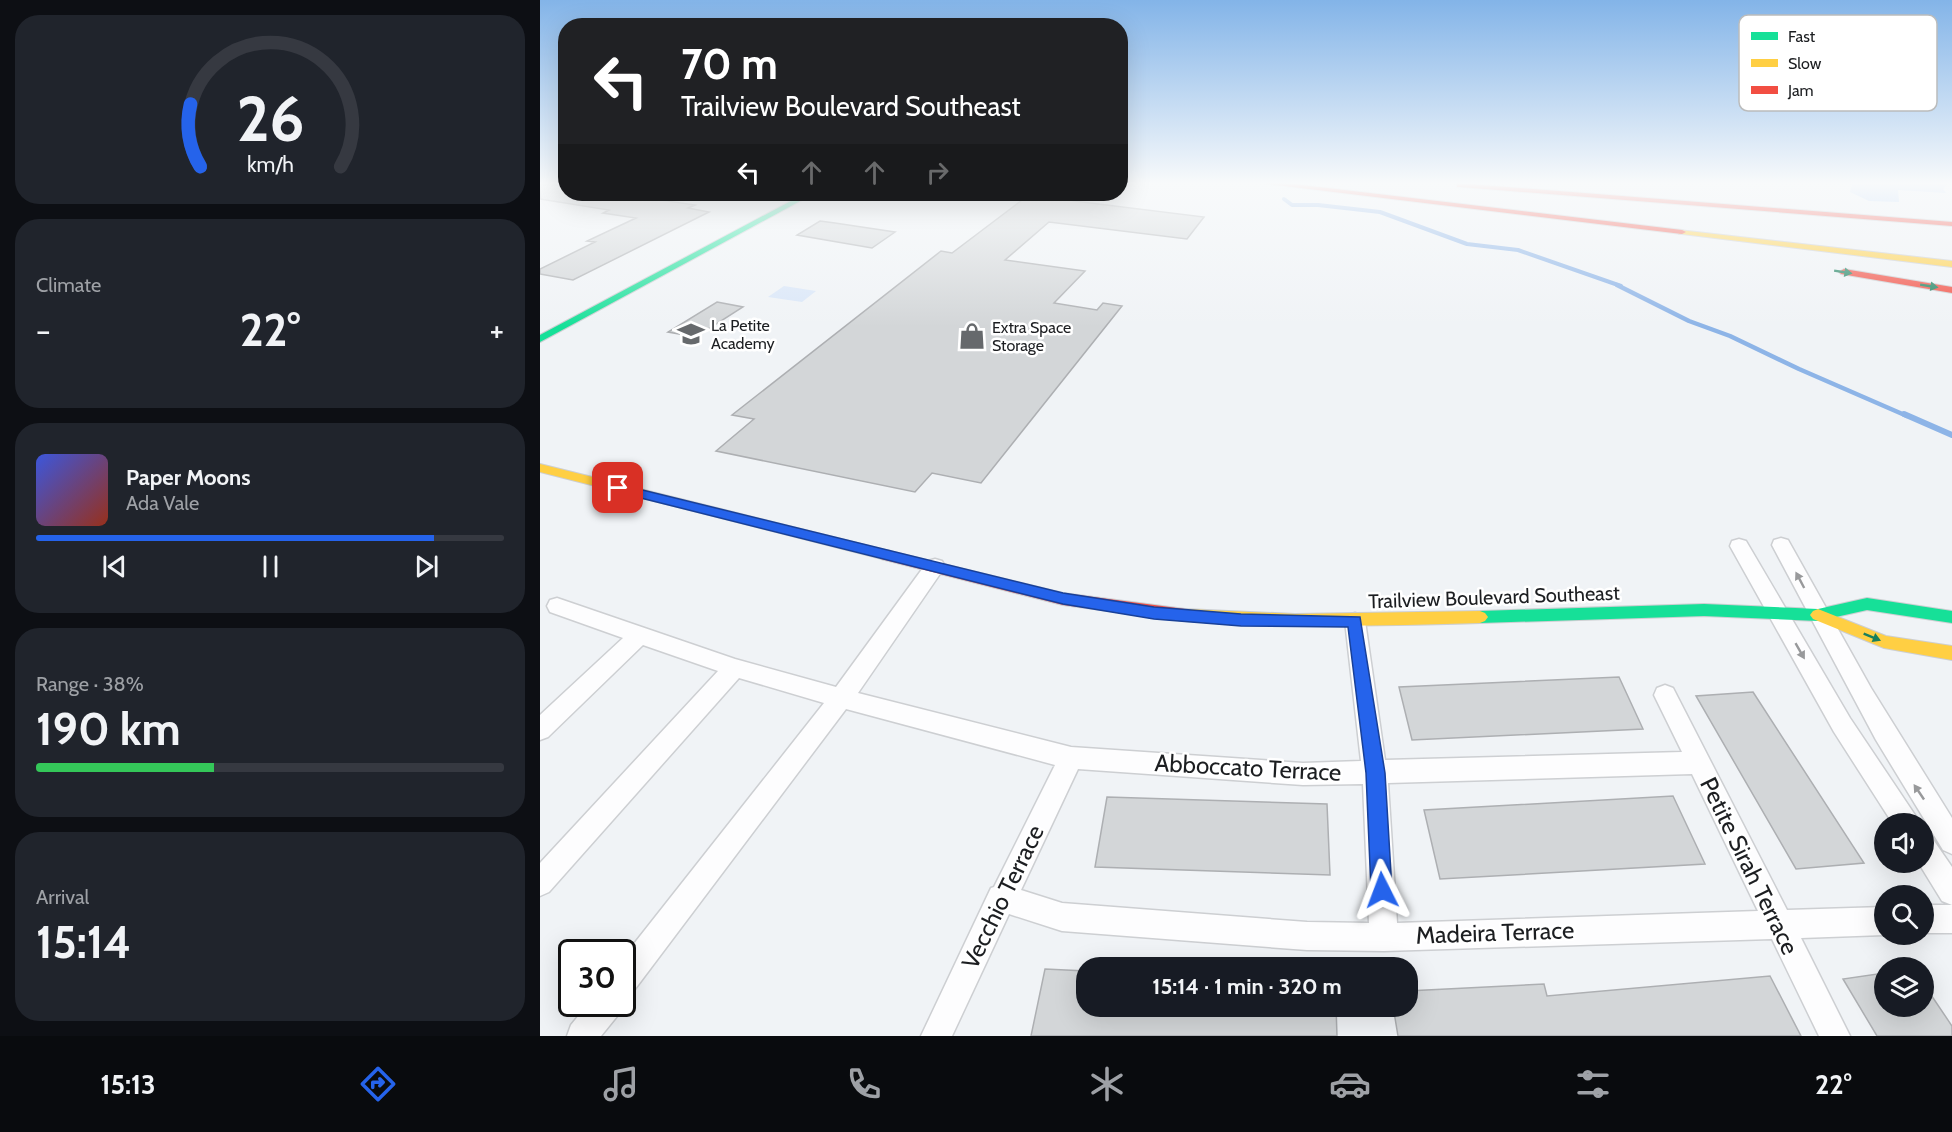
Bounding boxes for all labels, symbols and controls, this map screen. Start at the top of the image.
legend [1739,15,1937,111]
text: Fast [1788,27,1816,46]
text: 70 m [681,38,778,90]
icon: left [582,42,660,120]
text: Slow [1788,54,1822,73]
text: 26 [236,81,304,157]
text: Jam [1787,81,1814,100]
text: Trailview Boulevard Southeast [681,90,1021,123]
text: km/h [247,151,293,177]
icon: left [732,156,765,189]
icon: ahead [795,156,828,189]
icon: ahead [858,156,891,189]
icon: right [921,156,954,189]
one-way arrow [1834,268,1853,277]
text: Climate [36,273,101,297]
one-way arrow [1920,282,1939,291]
text: 22° [240,303,300,357]
text: − [36,310,51,350]
text: + [489,310,504,350]
place label: La Petite Academy [711,316,775,353]
place label: Extra Space Storage [992,318,1071,355]
school or university icon: La Petite Academy [676,319,706,349]
shop icon: Extra Space Storage [957,321,987,351]
pin [592,462,643,513]
text: Paper Moons [126,464,250,491]
icon: arrive [601,471,634,504]
text: Ada Vale [126,491,199,515]
icon: previous [98,550,131,583]
icon: pause [254,550,287,583]
icon: next [410,550,443,583]
one-way arrow [1795,571,1805,588]
street label: Trailview Boulevard Southeast [1368,581,1620,613]
one-way arrow [1864,632,1882,642]
one-way arrow [1794,643,1805,659]
text: Range · 38% [36,672,144,696]
text: 190 km [36,702,181,756]
street label: Abboccato Terrace [1154,748,1342,787]
street label: Petite Sirah Terrace [1694,772,1805,959]
one-way arrow [1914,784,1925,800]
map controls [1874,813,1934,1017]
button: sound [1874,813,1934,873]
street label: Vecchio Terrace [955,820,1050,973]
position arrow [1350,858,1414,922]
text: Arrival [36,885,89,909]
button: search [1874,885,1934,945]
text: 15:14 [36,915,131,969]
street label: Madeira Terrace [1415,915,1575,950]
speed limit sign: 30 [558,939,636,1017]
button: layers [1874,957,1934,1017]
text: 15:14 · 1 min · 320 m [1152,973,1342,1000]
icon: directions [357,1063,399,1105]
icon: music [600,1063,642,1105]
icon: phone [843,1063,885,1105]
icon: climate [1086,1063,1128,1105]
icon: car [1329,1063,1371,1105]
icon: filters [1572,1063,1614,1105]
text: 15:13 [101,1068,156,1101]
text: 22° [1815,1068,1851,1101]

